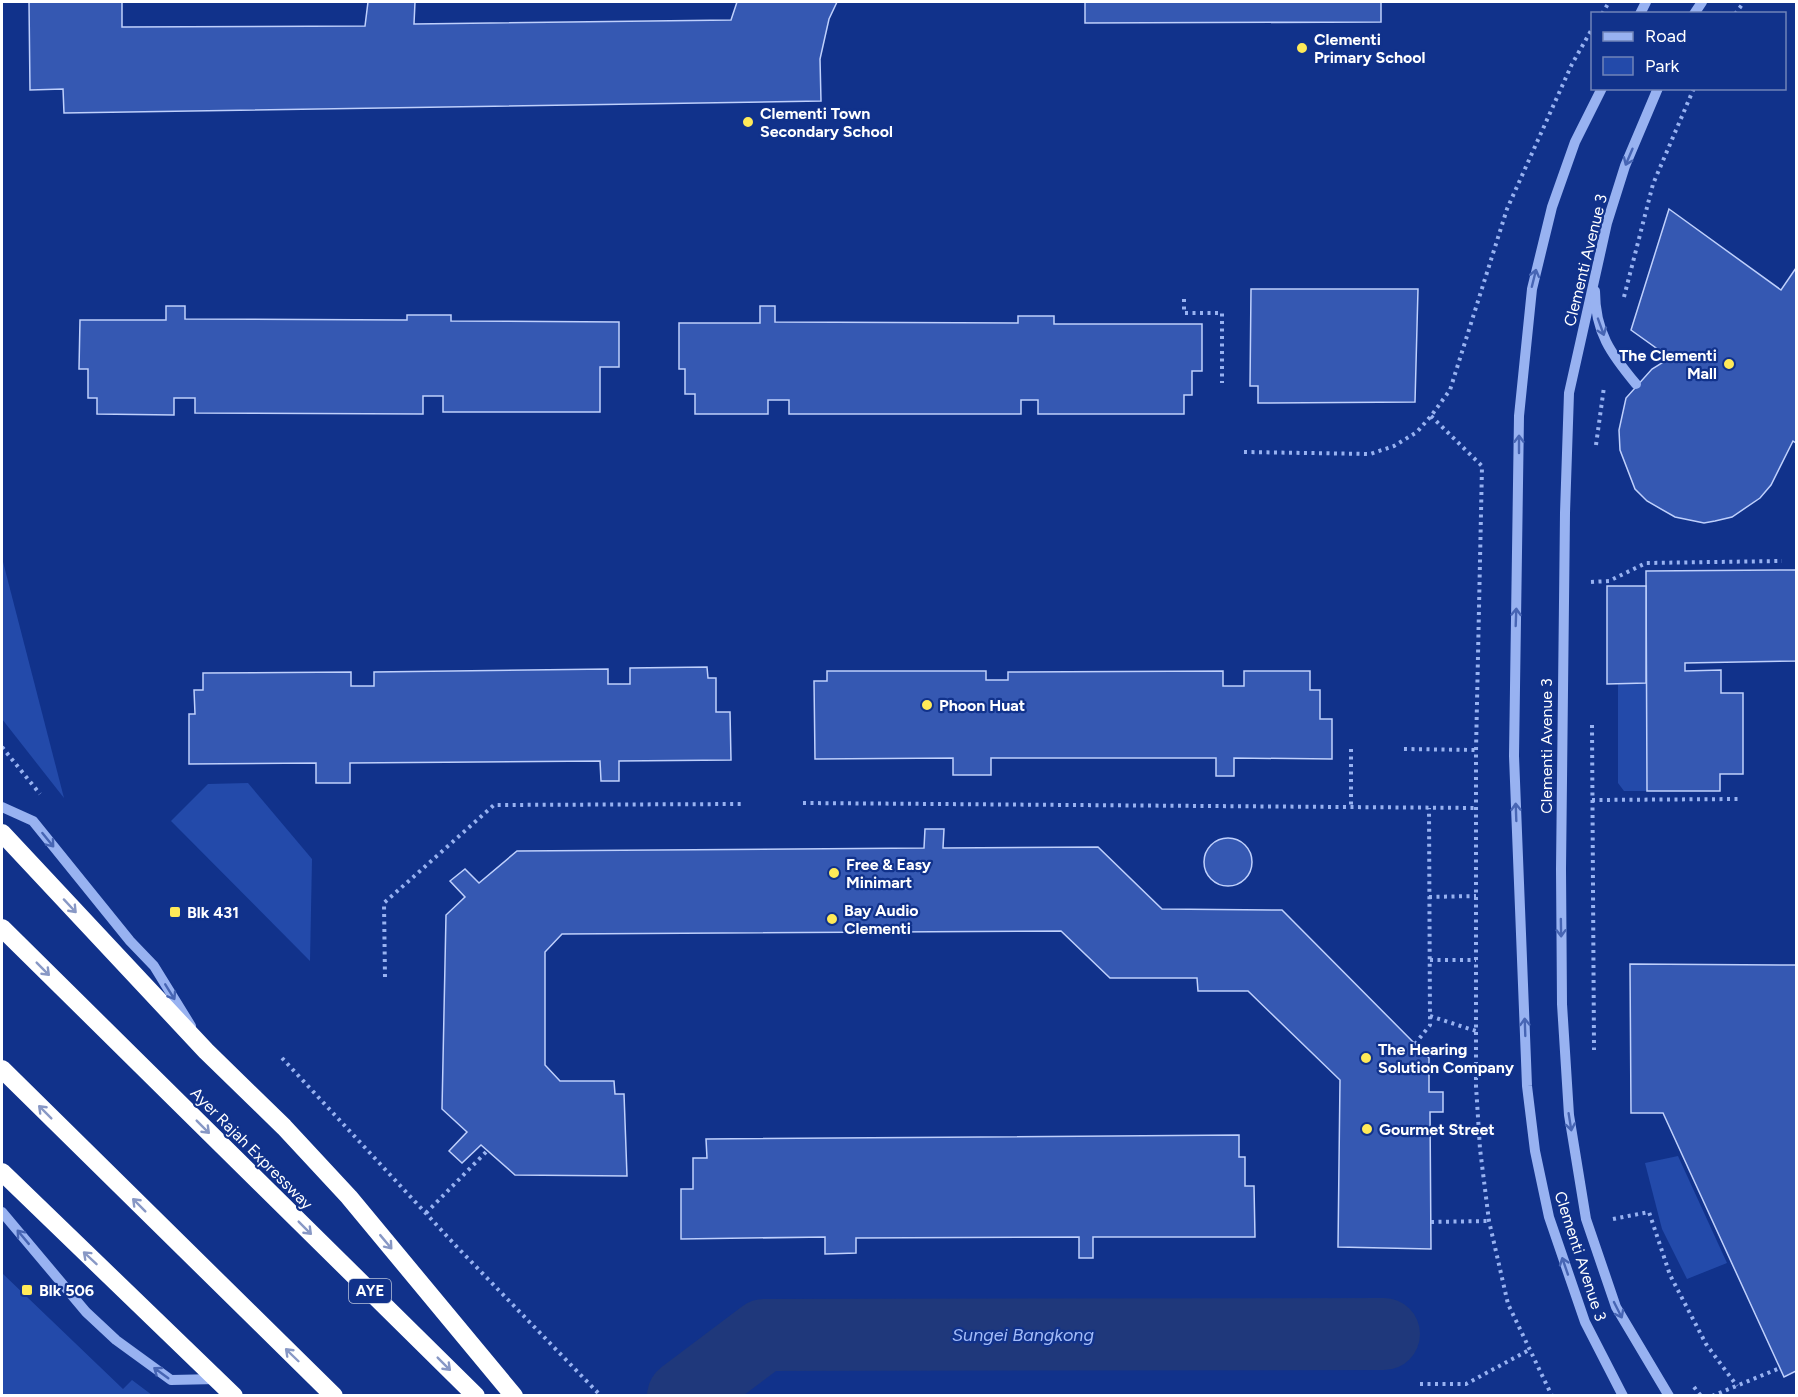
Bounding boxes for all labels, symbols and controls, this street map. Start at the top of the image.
legend [1591,12,1786,90]
text: Road [1645,25,1686,47]
place label: Clementi Primary School [1314,30,1426,67]
marker: Clementi Primary School [1295,41,1309,55]
text: Park [1645,55,1680,77]
place label: Clementi Town Secondary School [760,104,893,141]
marker: Clementi Town Secondary School [741,115,755,129]
one-way arrow [1623,147,1634,165]
street label: Clementi Avenue 3 [1560,192,1611,328]
one-way arrow [1529,269,1541,288]
one-way arrow [1596,318,1607,336]
place label: The Clementi Mall [1619,346,1717,383]
marker: The Clementi Mall [1722,357,1736,371]
one-way arrow [1513,434,1525,454]
one-way arrow [1510,608,1522,628]
street label: Clementi Avenue 3 [1537,678,1556,814]
place label: Phoon Huat [939,696,1025,715]
marker: Phoon Huat [920,698,934,712]
one-way arrow [1510,803,1521,823]
one-way arrow [41,832,55,847]
place label: Free & Easy Minimart [846,855,932,892]
marker: Free & Easy Minimart [827,866,841,880]
one-way arrow [63,898,77,913]
place label: Bay Audio Clementi [844,901,919,938]
place label: Blk 431 [187,903,239,922]
marker: Blk 431 [168,905,182,919]
marker: Bay Audio Clementi [825,912,839,926]
one-way arrow [1555,917,1567,937]
one-way arrow [36,962,51,976]
one-way arrow [164,983,176,1000]
one-way arrow [1519,1018,1530,1038]
place label: The Hearing Solution Company [1378,1040,1515,1077]
marker: The Hearing Solution Company [1359,1051,1373,1065]
street label: Ayer Rajah Expressway [187,1083,317,1214]
one-way arrow [38,1105,53,1120]
one-way arrow [1565,1112,1576,1132]
one-way arrow [196,1120,211,1135]
place label: Gourmet Street [1379,1120,1495,1139]
marker: Gourmet Street [1360,1122,1374,1136]
street label: Clementi Avenue 3 [1551,1189,1611,1324]
one-way arrow [131,1198,146,1213]
one-way arrow [298,1220,313,1235]
one-way arrow [17,1230,30,1246]
one-way arrow [379,1234,393,1249]
one-way arrow [83,1251,98,1265]
one-way arrow [1559,1257,1570,1276]
road number: AYE [349,1279,391,1303]
place label: Blk 506 [39,1281,94,1300]
marker: Blk 506 [20,1283,34,1297]
one-way arrow [1613,1301,1625,1319]
water label: Sungei Bangkong [952,1324,1094,1346]
one-way arrow [285,1348,300,1362]
one-way arrow [437,1357,452,1372]
one-way arrow [154,1367,170,1380]

